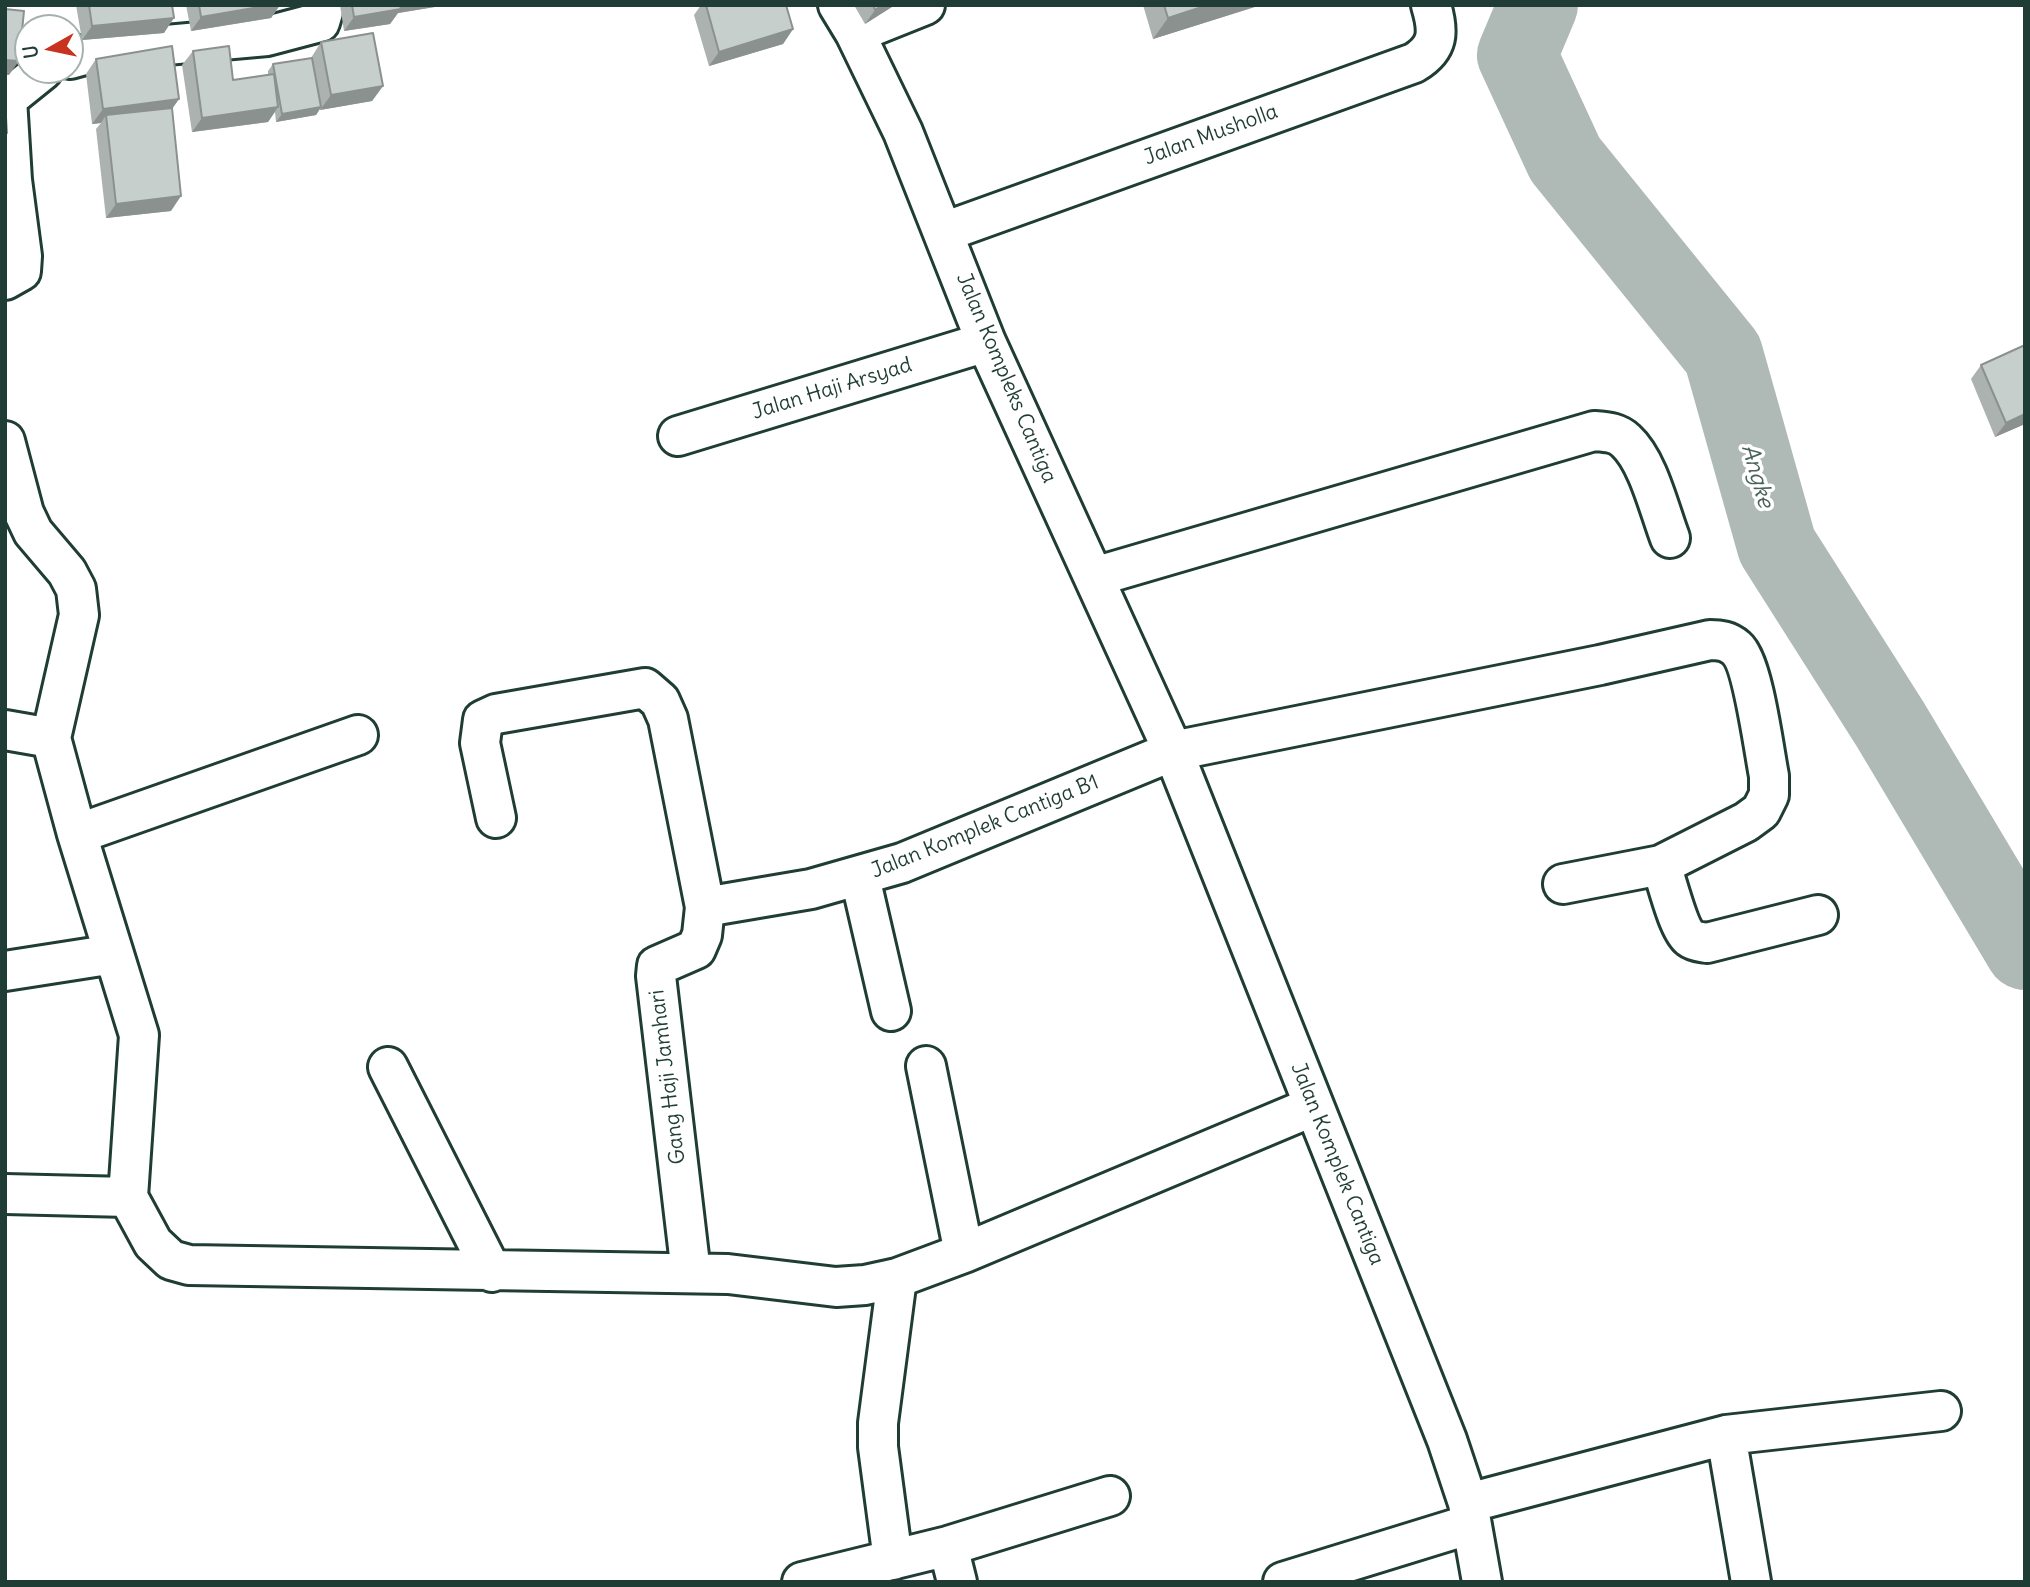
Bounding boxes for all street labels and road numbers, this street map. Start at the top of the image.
street label: Jalan Musholla [1141,99,1281,171]
street label: Jalan Kompleks Cantiga [950,269,1062,487]
street label: Jalan Haji Arsyad [749,353,915,425]
street label: Jalan Komplek Cantiga B1 [868,770,1102,884]
street label: Gang Haji Jamhari [645,988,691,1166]
street label: Jalan Komplek Cantiga [1285,1059,1389,1269]

